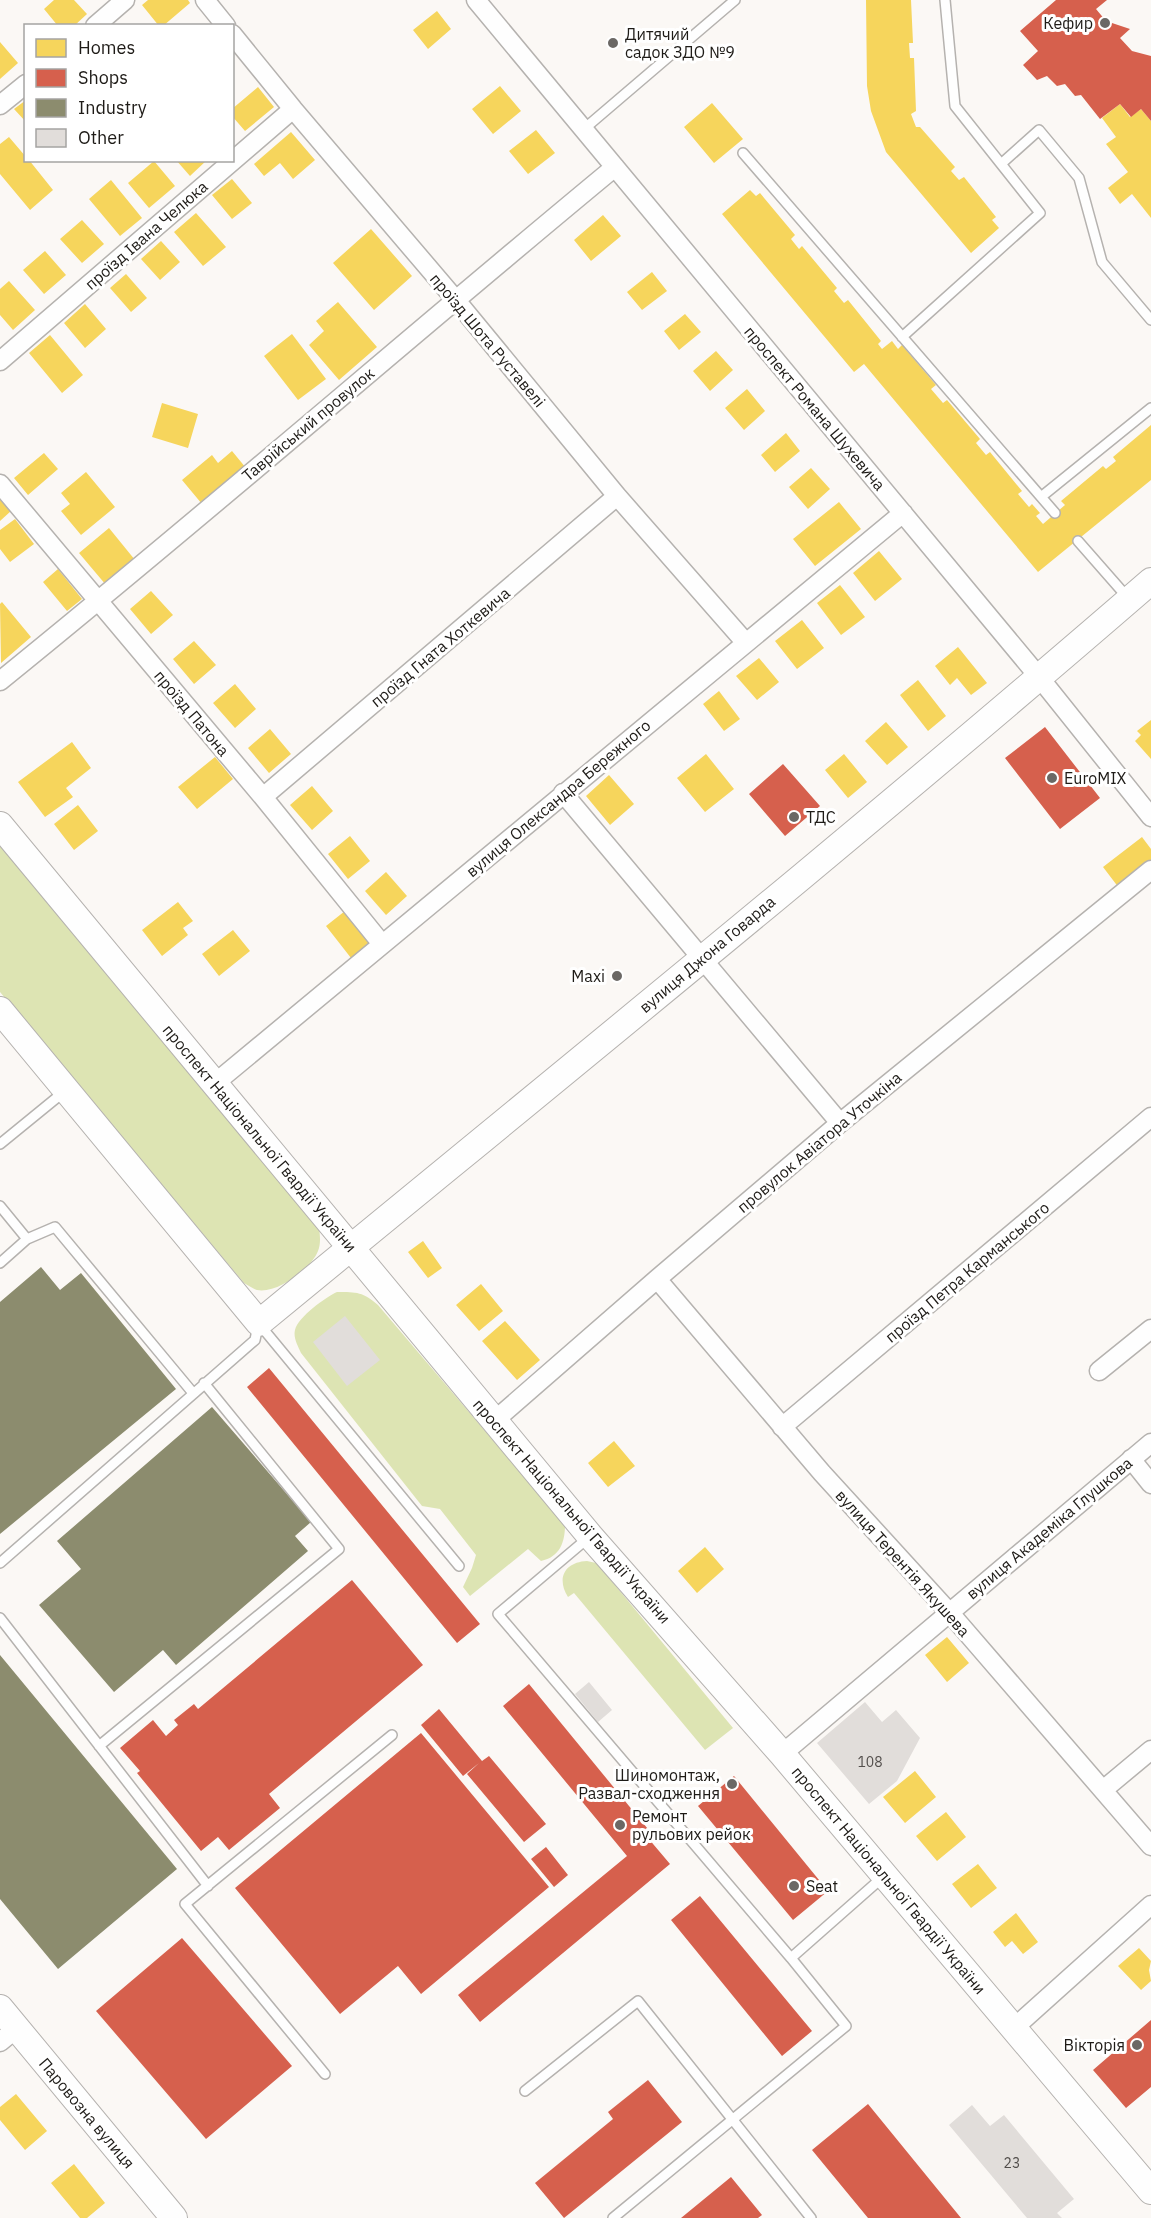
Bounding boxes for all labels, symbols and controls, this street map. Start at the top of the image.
place label: Кефир [1043,13,1093,33]
marker: Кефир [1098,16,1112,30]
legend [24,24,234,162]
place label: Дитячий садок ЗДО №9 [625,24,735,62]
text: Homes [78,36,135,59]
marker: Дитячий садок ЗДО №9 [606,36,620,50]
text: Shops [78,66,128,89]
text: Industry [78,96,147,119]
text: Other [78,126,124,149]
street label: проїзд Івана Челюка [81,176,212,294]
street label: проїзд Шота Руставелі [426,269,550,411]
street label: проспект Романа Шухевича [740,322,890,495]
street label: Таврійський провулок [238,363,378,485]
street label: проїзд Гната Хоткевича [366,583,514,711]
street label: проїзд Патона [150,666,234,761]
street label: вулиця Олександра Бережного [462,715,654,881]
place label: EuroMIX [1064,768,1127,788]
marker: EuroMIX [1045,771,1059,785]
place label: ТДС [806,807,836,827]
marker: ТДС [787,810,801,824]
street label: вулиця Джона Говарда [635,891,779,1017]
place label: Maxi [571,966,605,986]
marker: Maxi [610,969,624,983]
street label: проспект Національної Гвардії України [159,1020,361,1256]
street label: провулок Авіатора Уточкіна [733,1067,906,1217]
street label: проїзд Петра Карманського [881,1197,1053,1347]
street label: проспект Національної Гвардії України [469,1395,675,1627]
street label: вулиця Академіка Глушкова [962,1452,1136,1603]
street label: вулиця Терентія Якушева [832,1485,975,1641]
house number: 108 [857,1753,883,1771]
street label: проспект Національної Гвардії України [788,1762,990,1998]
place label: Шиномонтаж, Развал-сходження [578,1765,720,1803]
marker: Шиномонтаж, Развал-сходження [725,1777,739,1791]
place label: Ремонт рульових рейок [632,1806,751,1844]
marker: Ремонт рульових рейок [613,1818,627,1832]
place label: Seat [806,1876,838,1896]
marker: Seat [787,1879,801,1893]
place label: Вікторія [1064,2035,1125,2055]
marker: Вікторія [1130,2038,1144,2052]
street label: Паровозна вулиця [35,2054,139,2172]
house number: 23 [1004,2154,1020,2172]

